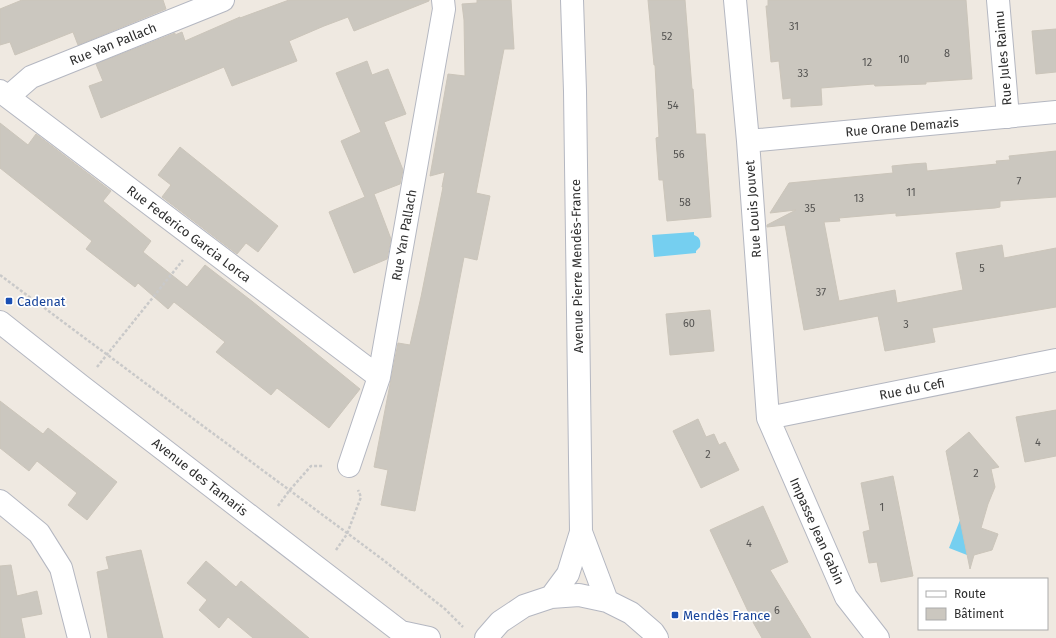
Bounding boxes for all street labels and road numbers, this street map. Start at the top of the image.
street label: Rue Jules Raimu [991,10,1015,106]
street label: Rue Yan Pallach [67,20,159,68]
street label: Rue Orane Demazis [845,115,959,139]
street label: Rue Louis Jouvet [742,159,764,258]
street label: Avenue Pierre Mendès-France [568,179,586,353]
street label: Rue Federico Garcia Lorca [124,182,254,286]
street label: Rue Yan Pallach [389,188,419,282]
street label: Rue du Cefi [878,375,946,403]
street label: Avenue des Tamaris [149,435,251,519]
street label: Impasse Jean Gabin [787,475,847,587]

